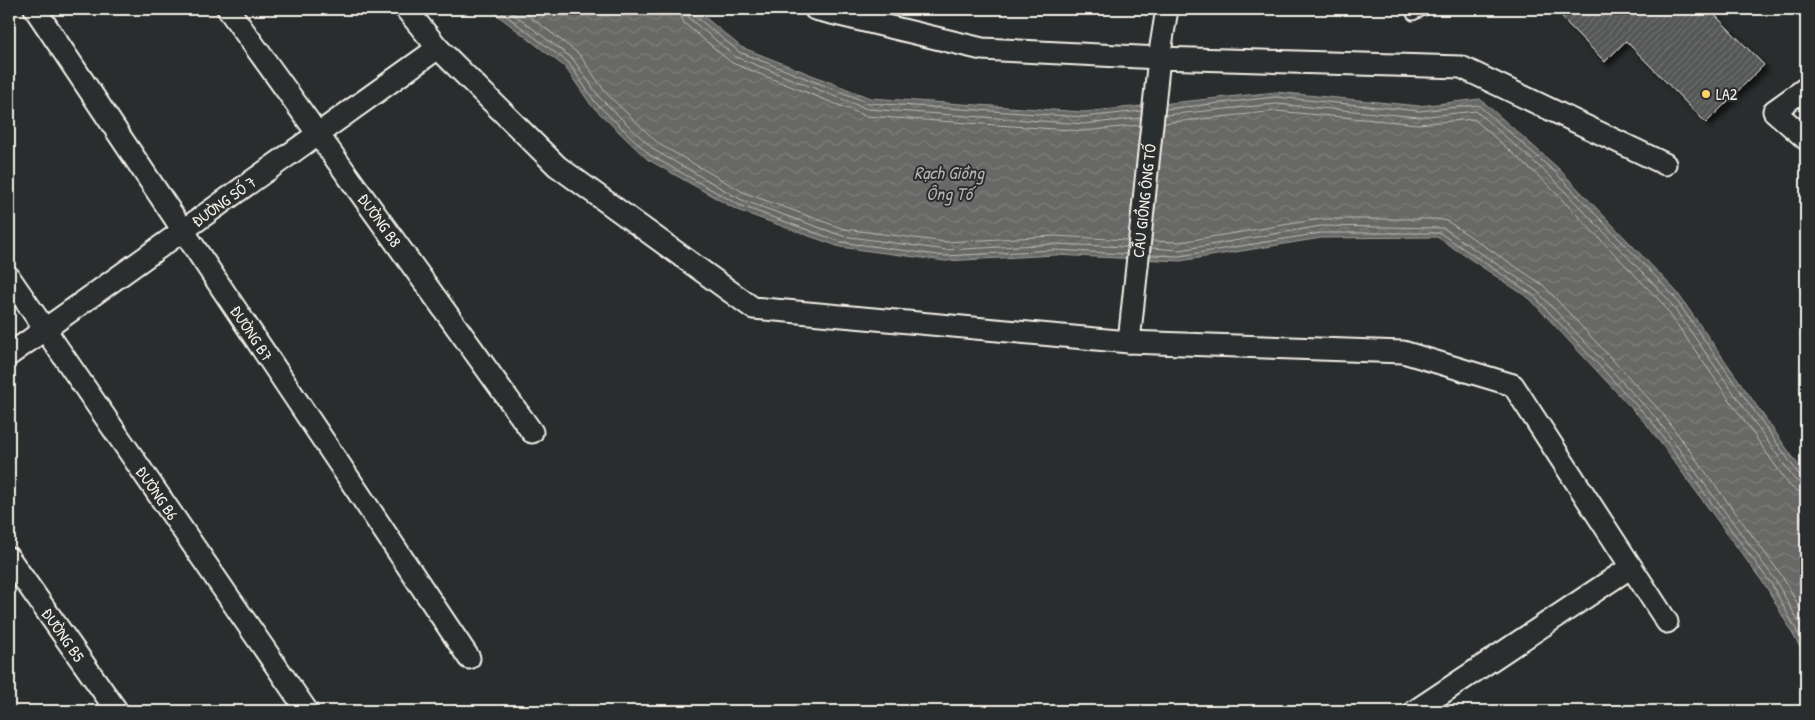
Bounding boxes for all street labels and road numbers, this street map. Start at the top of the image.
street label: CẦU GIỒNG ÔNG TỐ [1127,143,1161,259]
street label: ĐƯỜNG SỐ 7 [187,171,260,232]
street label: ĐƯỜNG B8 [353,189,407,252]
street label: ĐƯỜNG B7 [225,301,278,365]
street label: ĐƯỜNG B6 [131,462,184,524]
street label: ĐƯỜNG B5 [37,603,90,666]

